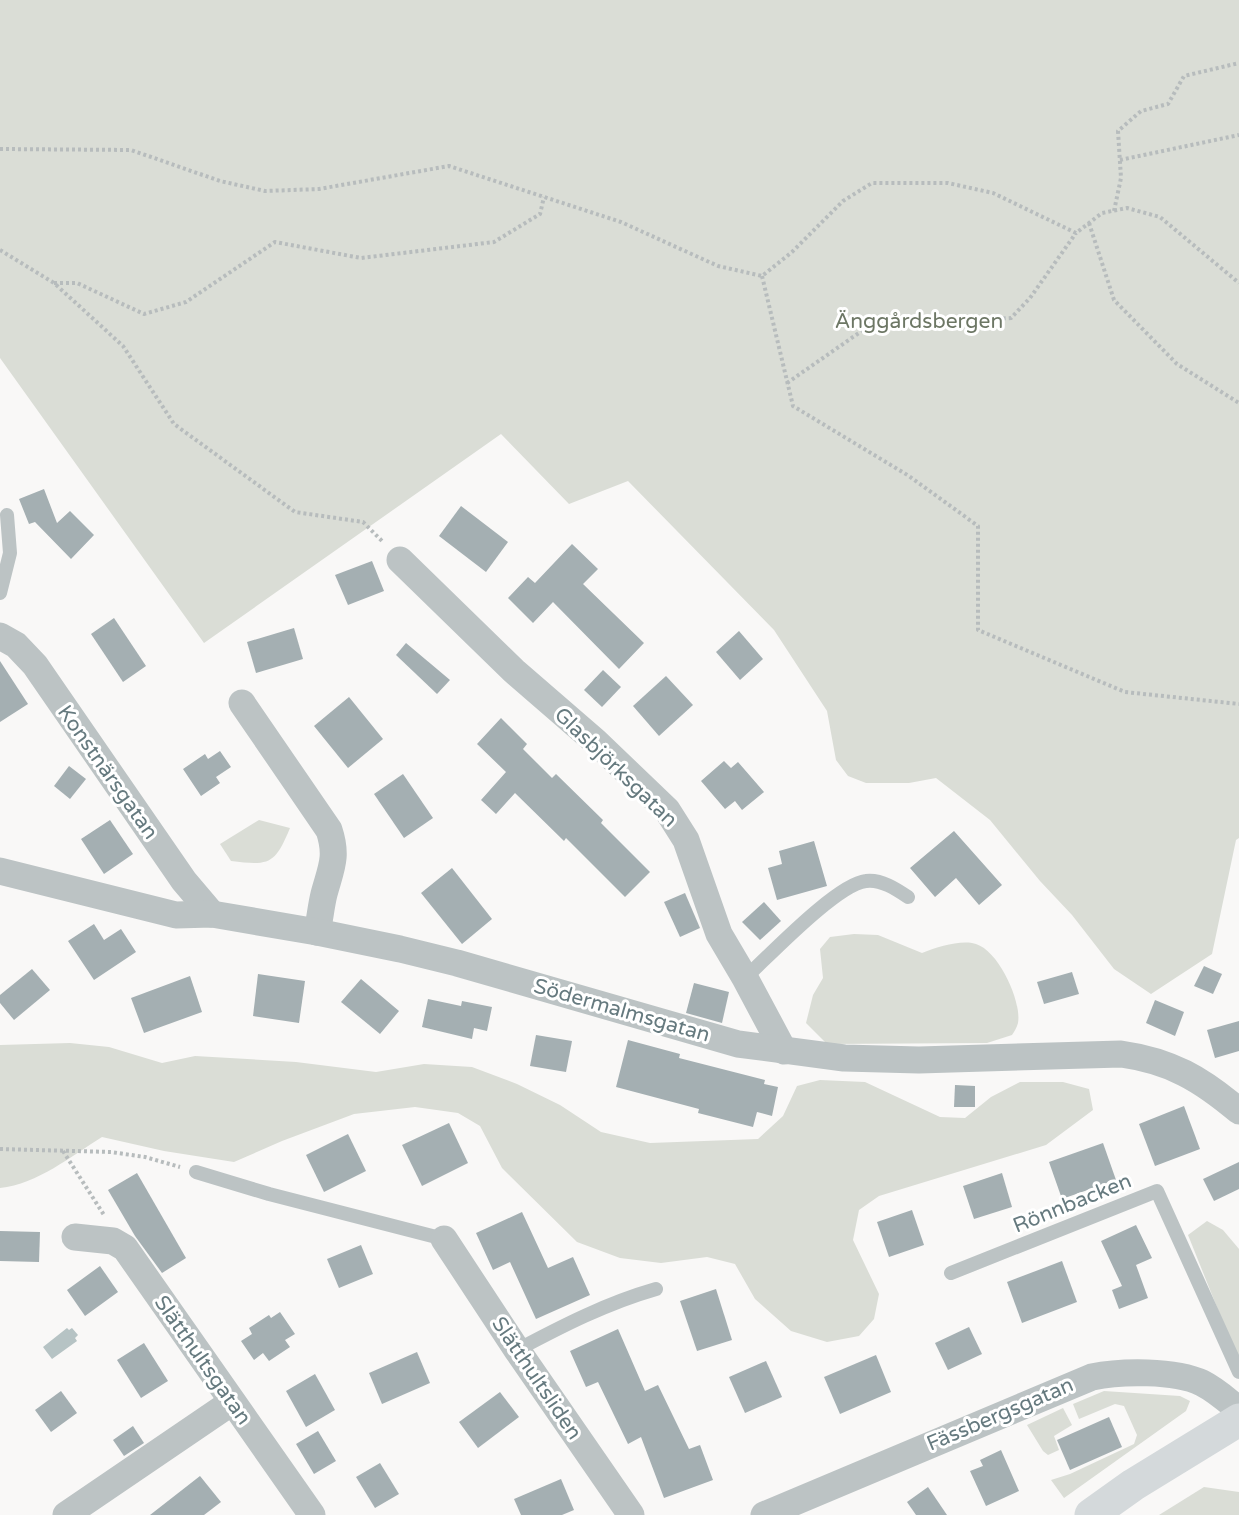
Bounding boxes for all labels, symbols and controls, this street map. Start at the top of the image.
park label: Änggårdsbergen [835,309,1003,334]
street label: Konstnärsgatan [52,700,163,844]
street label: Glasbjörksgatan [549,702,682,832]
street label: Södermalmsgatan [531,973,713,1048]
street label: Rönnbacken [1009,1168,1135,1239]
street label: Slätthultsgatan [149,1291,256,1430]
street label: Slätthultsliden [486,1312,587,1444]
street label: Fässbergsgatan [923,1372,1077,1457]

